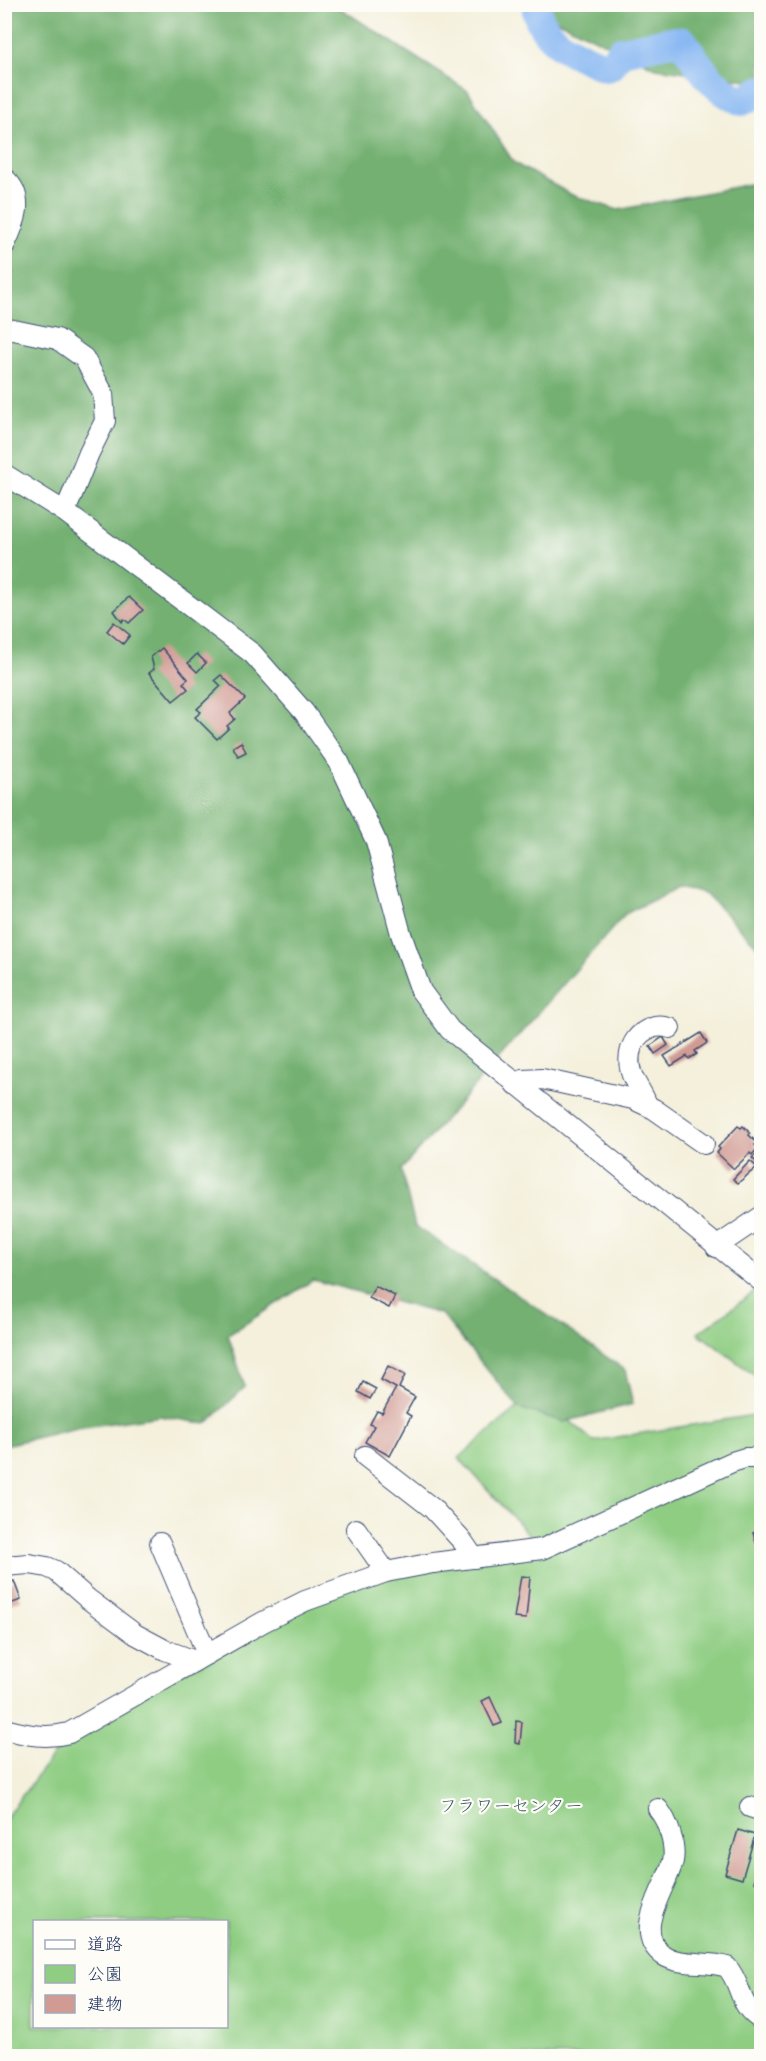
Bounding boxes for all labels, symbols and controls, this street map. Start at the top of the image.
park label: フラワーセンター [439,1796,583,1817]
legend [33,1920,228,2028]
text: 道路 [87,1934,123,1955]
text: 公園 [87,1964,123,1985]
text: 建物 [87,1994,123,2015]

